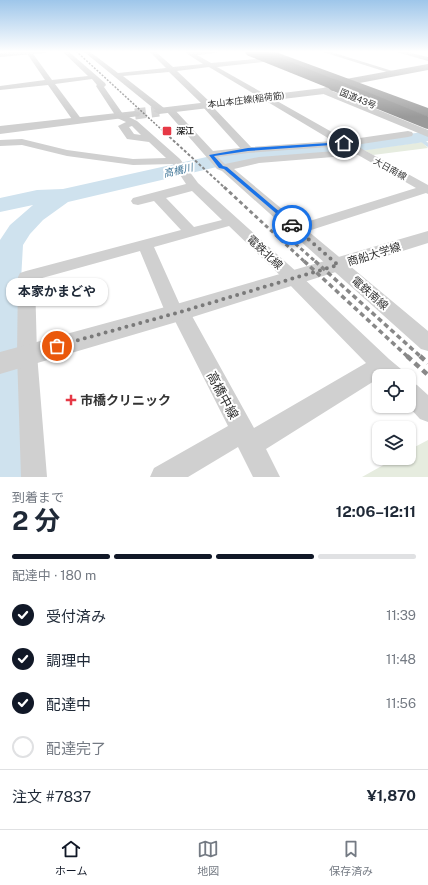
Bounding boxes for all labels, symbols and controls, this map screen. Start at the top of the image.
street label: 国道43号 [338,86,378,111]
street label: 本山本庄線(稲荷筋) [207,89,285,110]
marker: 深江 [161,125,173,137]
place label: 深江 [176,125,194,136]
pin [327,126,361,160]
icon: home [333,132,355,154]
street label: 大日南線 [372,155,410,183]
water label: 高橋川 [162,161,195,179]
courier [272,205,312,245]
icon: car [281,214,303,236]
street label: 電鉄北線 [245,233,285,271]
street label: 商船大学線 [346,240,402,268]
street label: 電鉄南線 [349,274,391,312]
callout: 本家かまどや [6,278,108,306]
text: 本家かまどや [18,284,96,299]
pin [40,329,74,363]
icon: bag [46,335,68,357]
street label: 高橋中線 [204,369,241,422]
map controls [372,369,416,465]
button: locate [372,369,416,413]
place label: 市橋クリニック [80,393,171,408]
marker: 市橋クリニック [65,394,77,406]
button: layers [372,421,416,465]
text: 到着まで [12,490,64,505]
text: 12:06–12:11 [336,503,416,520]
text: 2 分 [12,505,60,536]
text: 配達中 · 180 m [12,568,96,583]
icon: check [12,604,34,626]
text: 受付済み [46,608,106,625]
text: 11:39 [386,608,416,623]
icon: check [12,648,34,670]
text: 調理中 [46,652,91,669]
text: 11:48 [386,652,416,667]
icon: check [12,692,34,714]
text: 配達中 [46,696,91,713]
text: 11:56 [386,696,416,711]
text: 配達完了 [46,740,106,757]
text: ¥1,870 [367,787,416,804]
text: 注文 #7837 [12,788,91,805]
tab: ホーム [55,838,88,878]
tab: 地図 [197,838,219,878]
tab: 保存済み [329,838,373,878]

